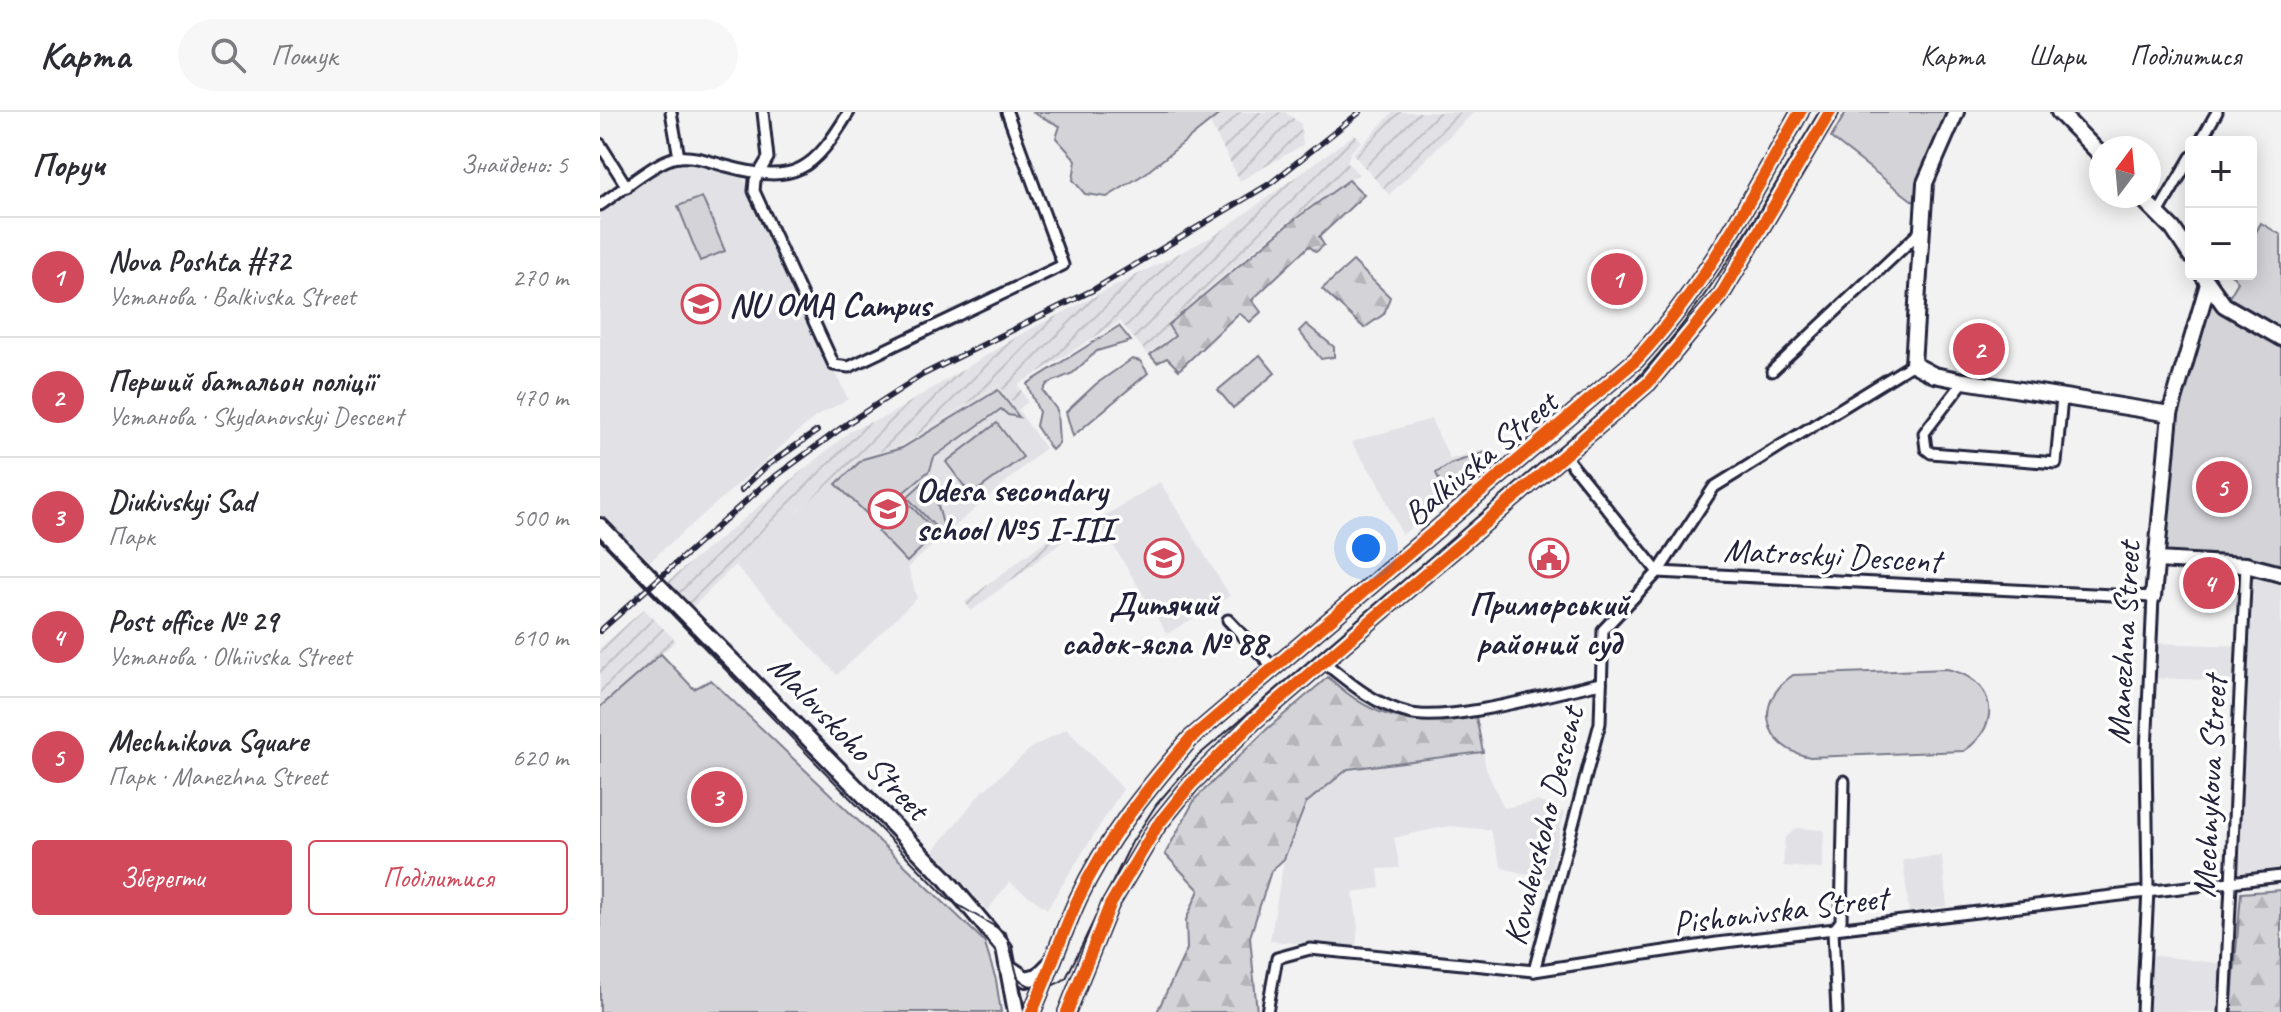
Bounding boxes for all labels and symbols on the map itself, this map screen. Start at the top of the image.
north arrow [2089,136,2161,208]
pin: 1 [1591,249,1643,309]
school or university icon: NU OMA Campus [680,283,722,325]
place label: NU OMA Campus [729,283,934,326]
pin: 2 [1953,319,2005,379]
street label: Balkivska Street [1394,379,1569,535]
pin: 5 [2196,457,2248,517]
place label: Odesa secondary school №5 I-III [916,468,1120,550]
school or university icon: Odesa secondary school №5 I-III [867,488,909,530]
your location [1346,528,1386,568]
street label: Matroskyi Descent [1722,528,1946,582]
school or university icon: Дитячий садок-ясла № 88 [1143,537,1185,579]
public building icon: Приморський районий суд [1528,537,1570,579]
street label: Manezhna Street [2096,537,2150,745]
pin: 4 [2183,553,2235,613]
place label: Дитячий садок-ясла № 88 [1061,582,1270,664]
place label: Приморський районий суд [1469,582,1632,664]
street label: Malovskoho Street [759,645,941,831]
street label: Mechnykova Street [2182,670,2237,899]
street label: Kovalevskoho Descent [1493,699,1594,950]
pin: 3 [691,767,743,827]
street label: Pishonivska Street [1670,875,1894,944]

